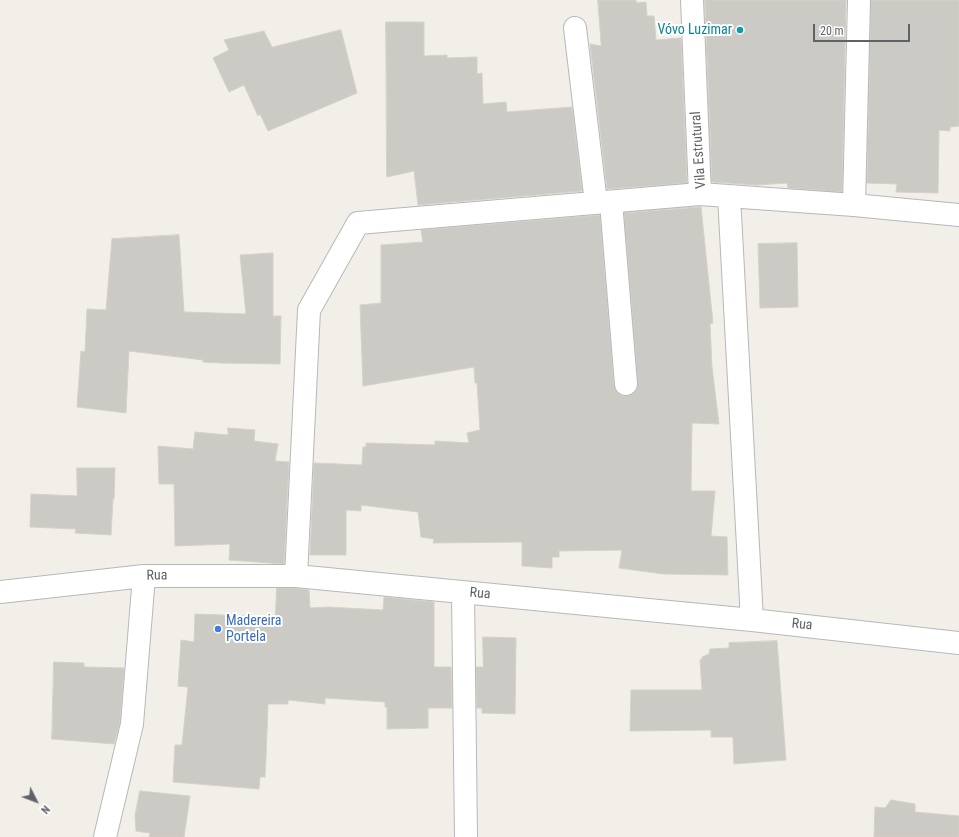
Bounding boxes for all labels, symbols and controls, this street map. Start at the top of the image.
scale bar [815,16,912,42]
place label: Vóvo Luzimar [657,22,732,38]
text: 20 m [820,24,844,38]
marker: Vóvo Luzimar [735,25,745,35]
street label: Vila Estrutural [688,111,710,189]
street label: Rua [146,567,168,585]
street label: Rua [469,585,491,603]
place label: Madereira Portela [226,613,281,646]
street label: Rua [791,616,813,634]
marker: Madereira Portela [213,624,223,634]
north arrow [16,781,56,821]
text: N [38,803,52,816]

